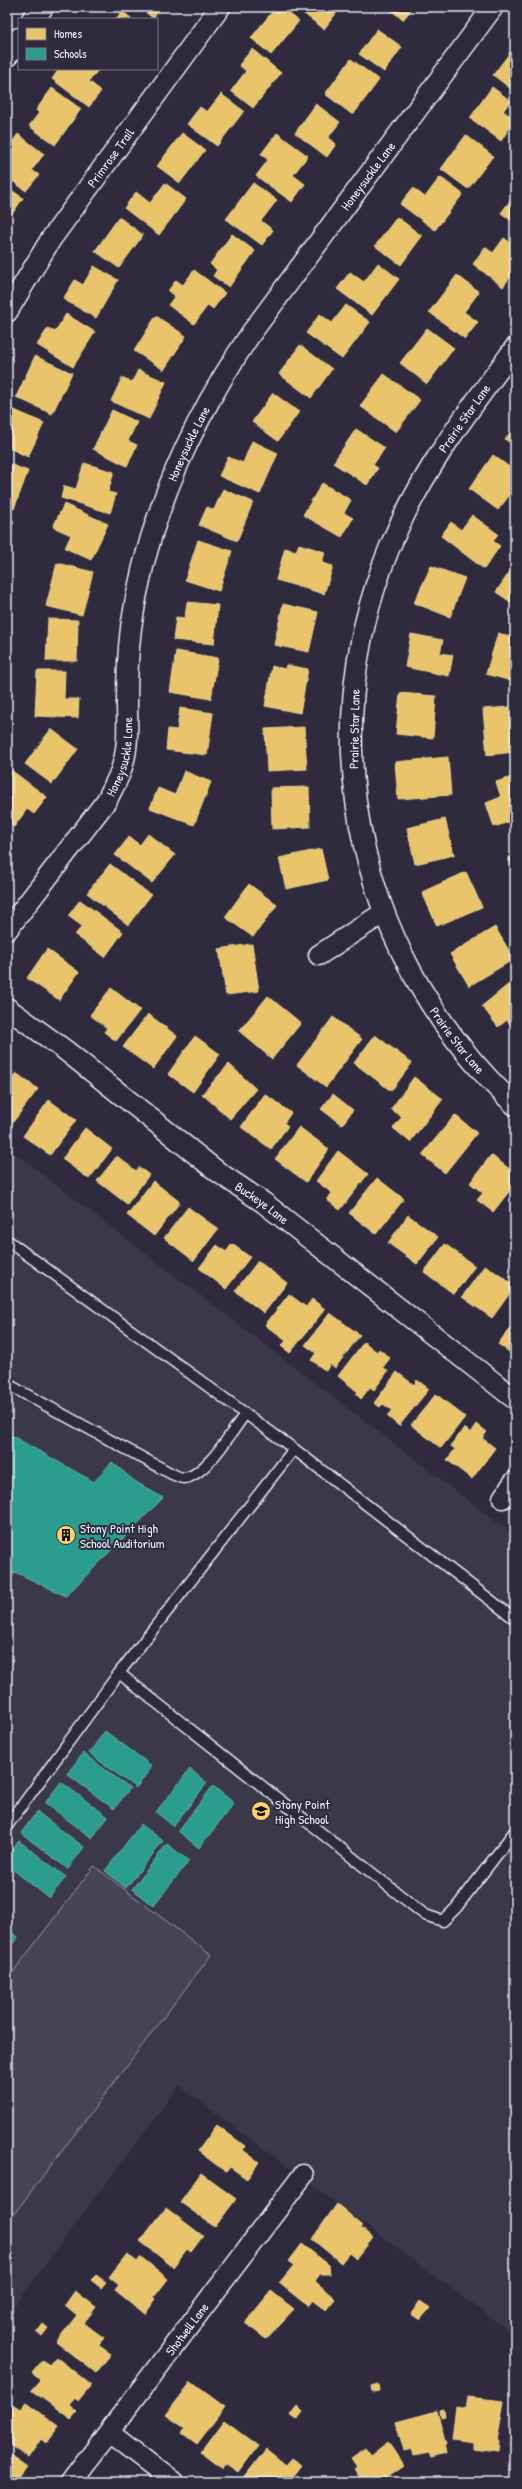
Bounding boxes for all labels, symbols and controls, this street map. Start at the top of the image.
legend [18,18,158,70]
text: Homes [54,25,82,42]
text: Schools [54,45,87,62]
street label: Primrose Trail [83,124,138,191]
street label: Honeysuckle Lane [336,138,399,214]
street label: Prairie Star Lane [434,380,494,456]
street label: Honeysuckle Lane [163,403,214,484]
street label: Prairie Star Lane [344,689,364,769]
street label: Honeysuckle Lane [101,717,136,799]
street label: Prairie Star Lane [426,1003,489,1078]
street label: Buckeye Lane [232,1177,293,1228]
place label: Stony Point High School Auditorium [80,1519,165,1552]
building icon: Stony Point High School Auditorium [55,1524,77,1546]
place label: Stony Point High School [275,1795,330,1828]
school or university icon: Stony Point High School [250,1800,272,1822]
street label: Shotwell Lane [161,2299,213,2359]

